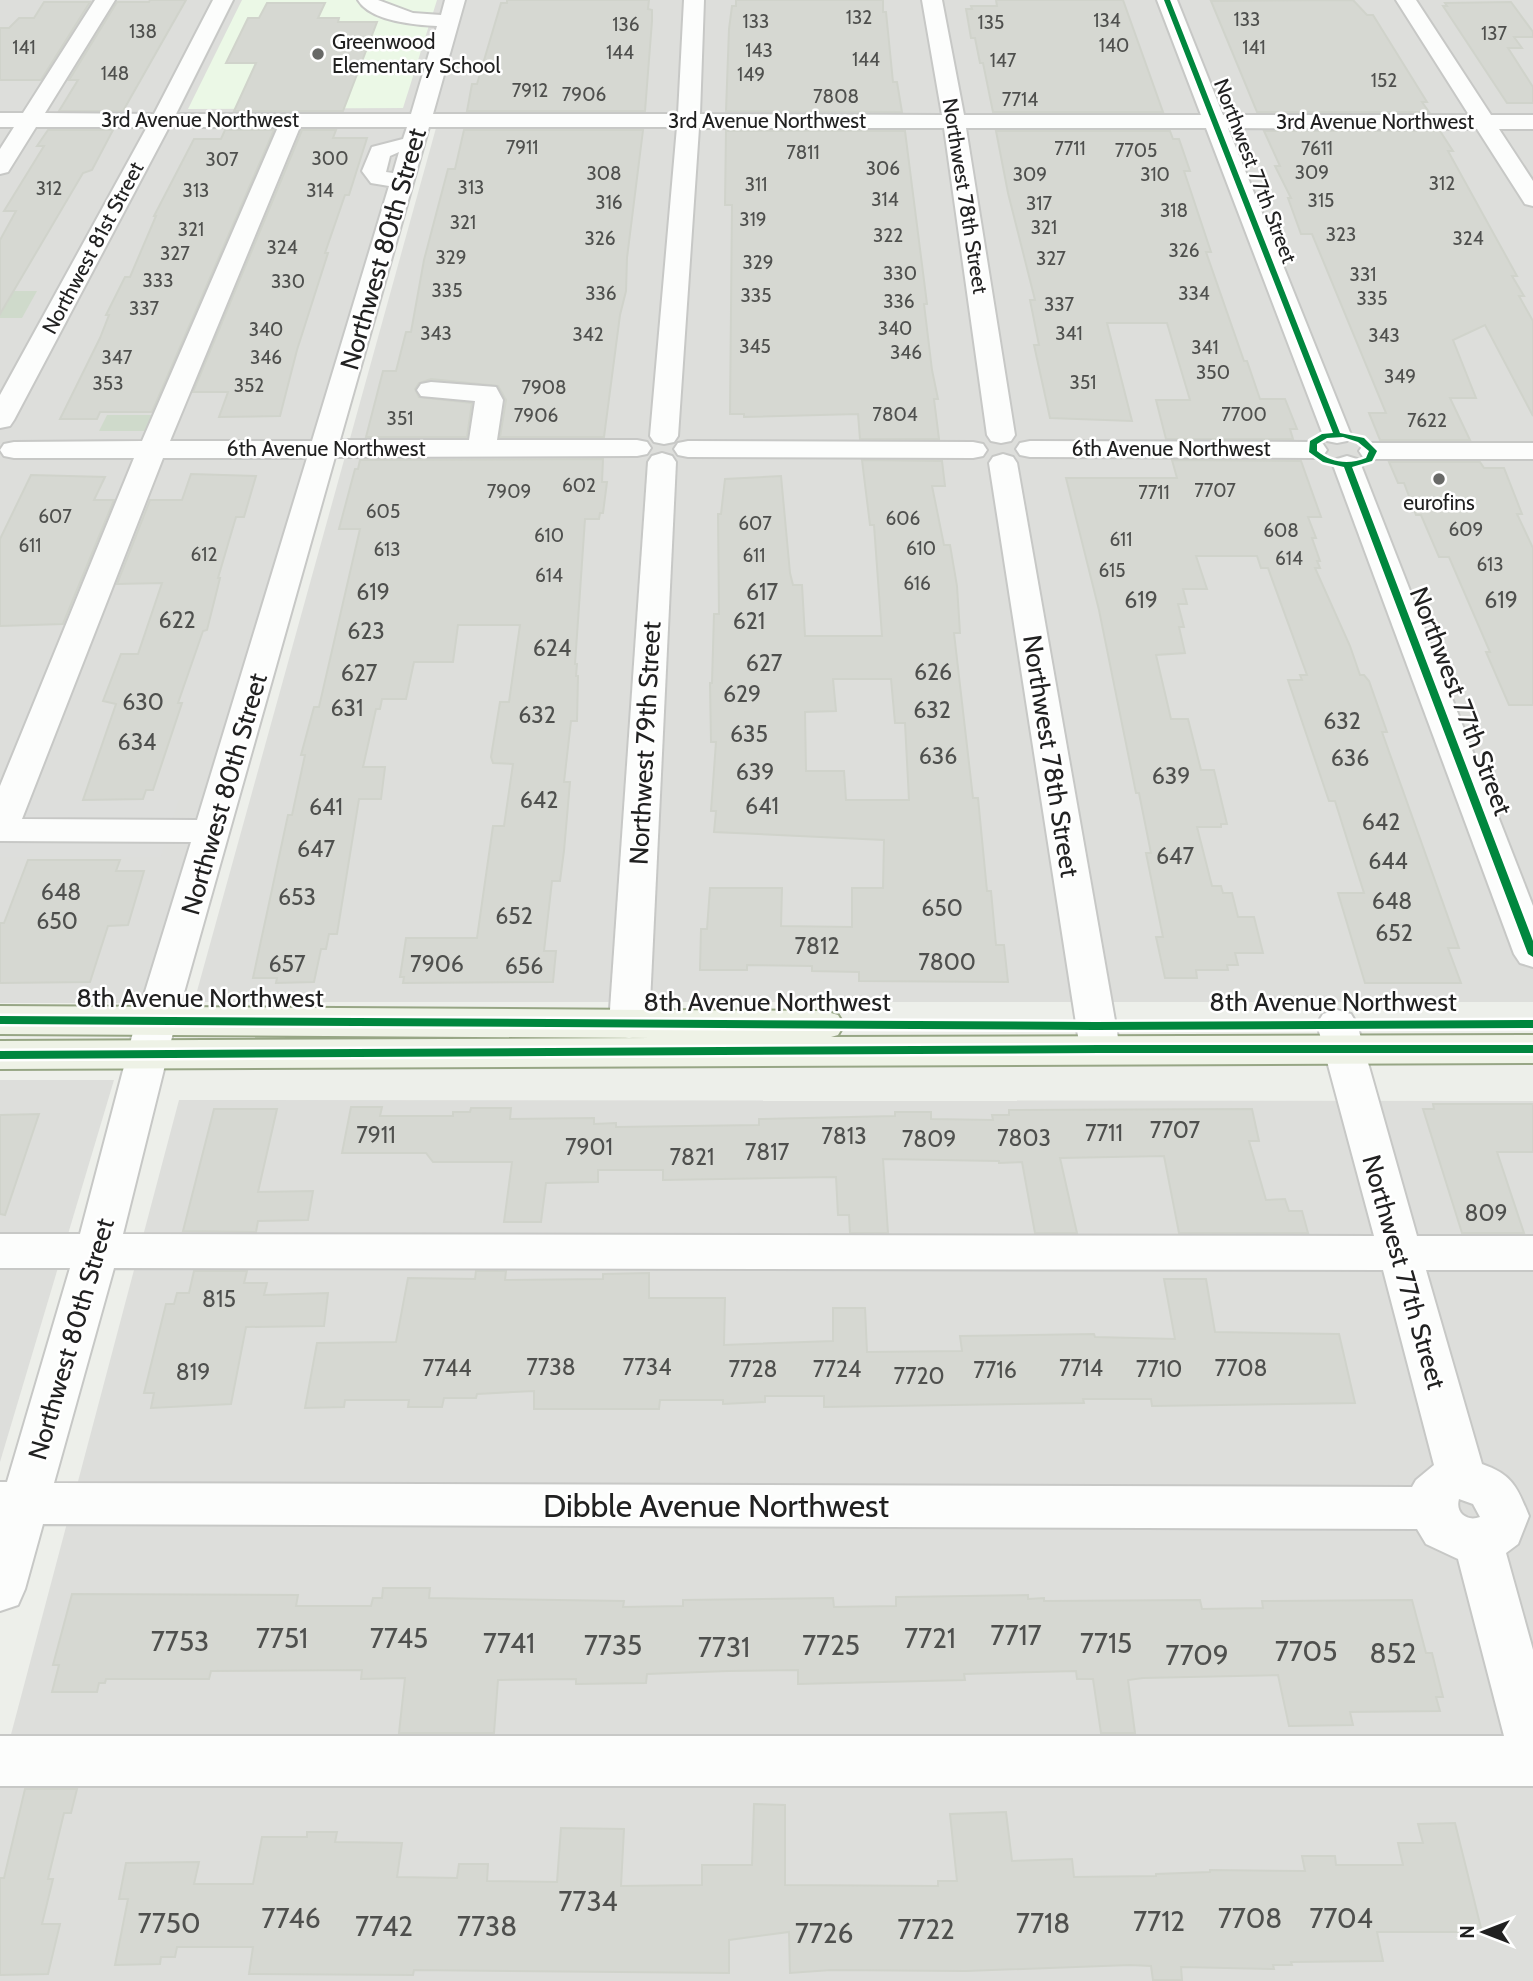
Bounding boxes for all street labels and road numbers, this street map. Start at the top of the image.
street label: Northwest 77th Street [1209,75,1302,267]
street label: Northwest 78th Street [938,96,993,296]
street label: 3rd Avenue Northwest [101,107,299,132]
street label: 3rd Avenue Northwest [668,108,866,133]
street label: 3rd Avenue Northwest [1276,109,1474,134]
street label: Northwest 80th Street [333,124,433,374]
street label: Northwest 81st Street [37,157,149,338]
street label: 6th Avenue Northwest [226,436,426,461]
street label: 6th Avenue Northwest [1071,436,1271,461]
street label: Northwest 77th Street [1403,582,1519,820]
street label: Northwest 79th Street [623,620,667,866]
street label: Northwest 78th Street [1016,633,1086,880]
street label: Northwest 80th Street [174,669,274,919]
street label: 8th Avenue Northwest [76,982,324,1014]
street label: 8th Avenue Northwest [643,986,891,1018]
street label: 8th Avenue Northwest [1209,986,1457,1018]
street label: Northwest 77th Street [1355,1151,1453,1393]
street label: Northwest 80th Street [21,1214,121,1464]
street label: Dibble Avenue Northwest [543,1486,889,1525]

